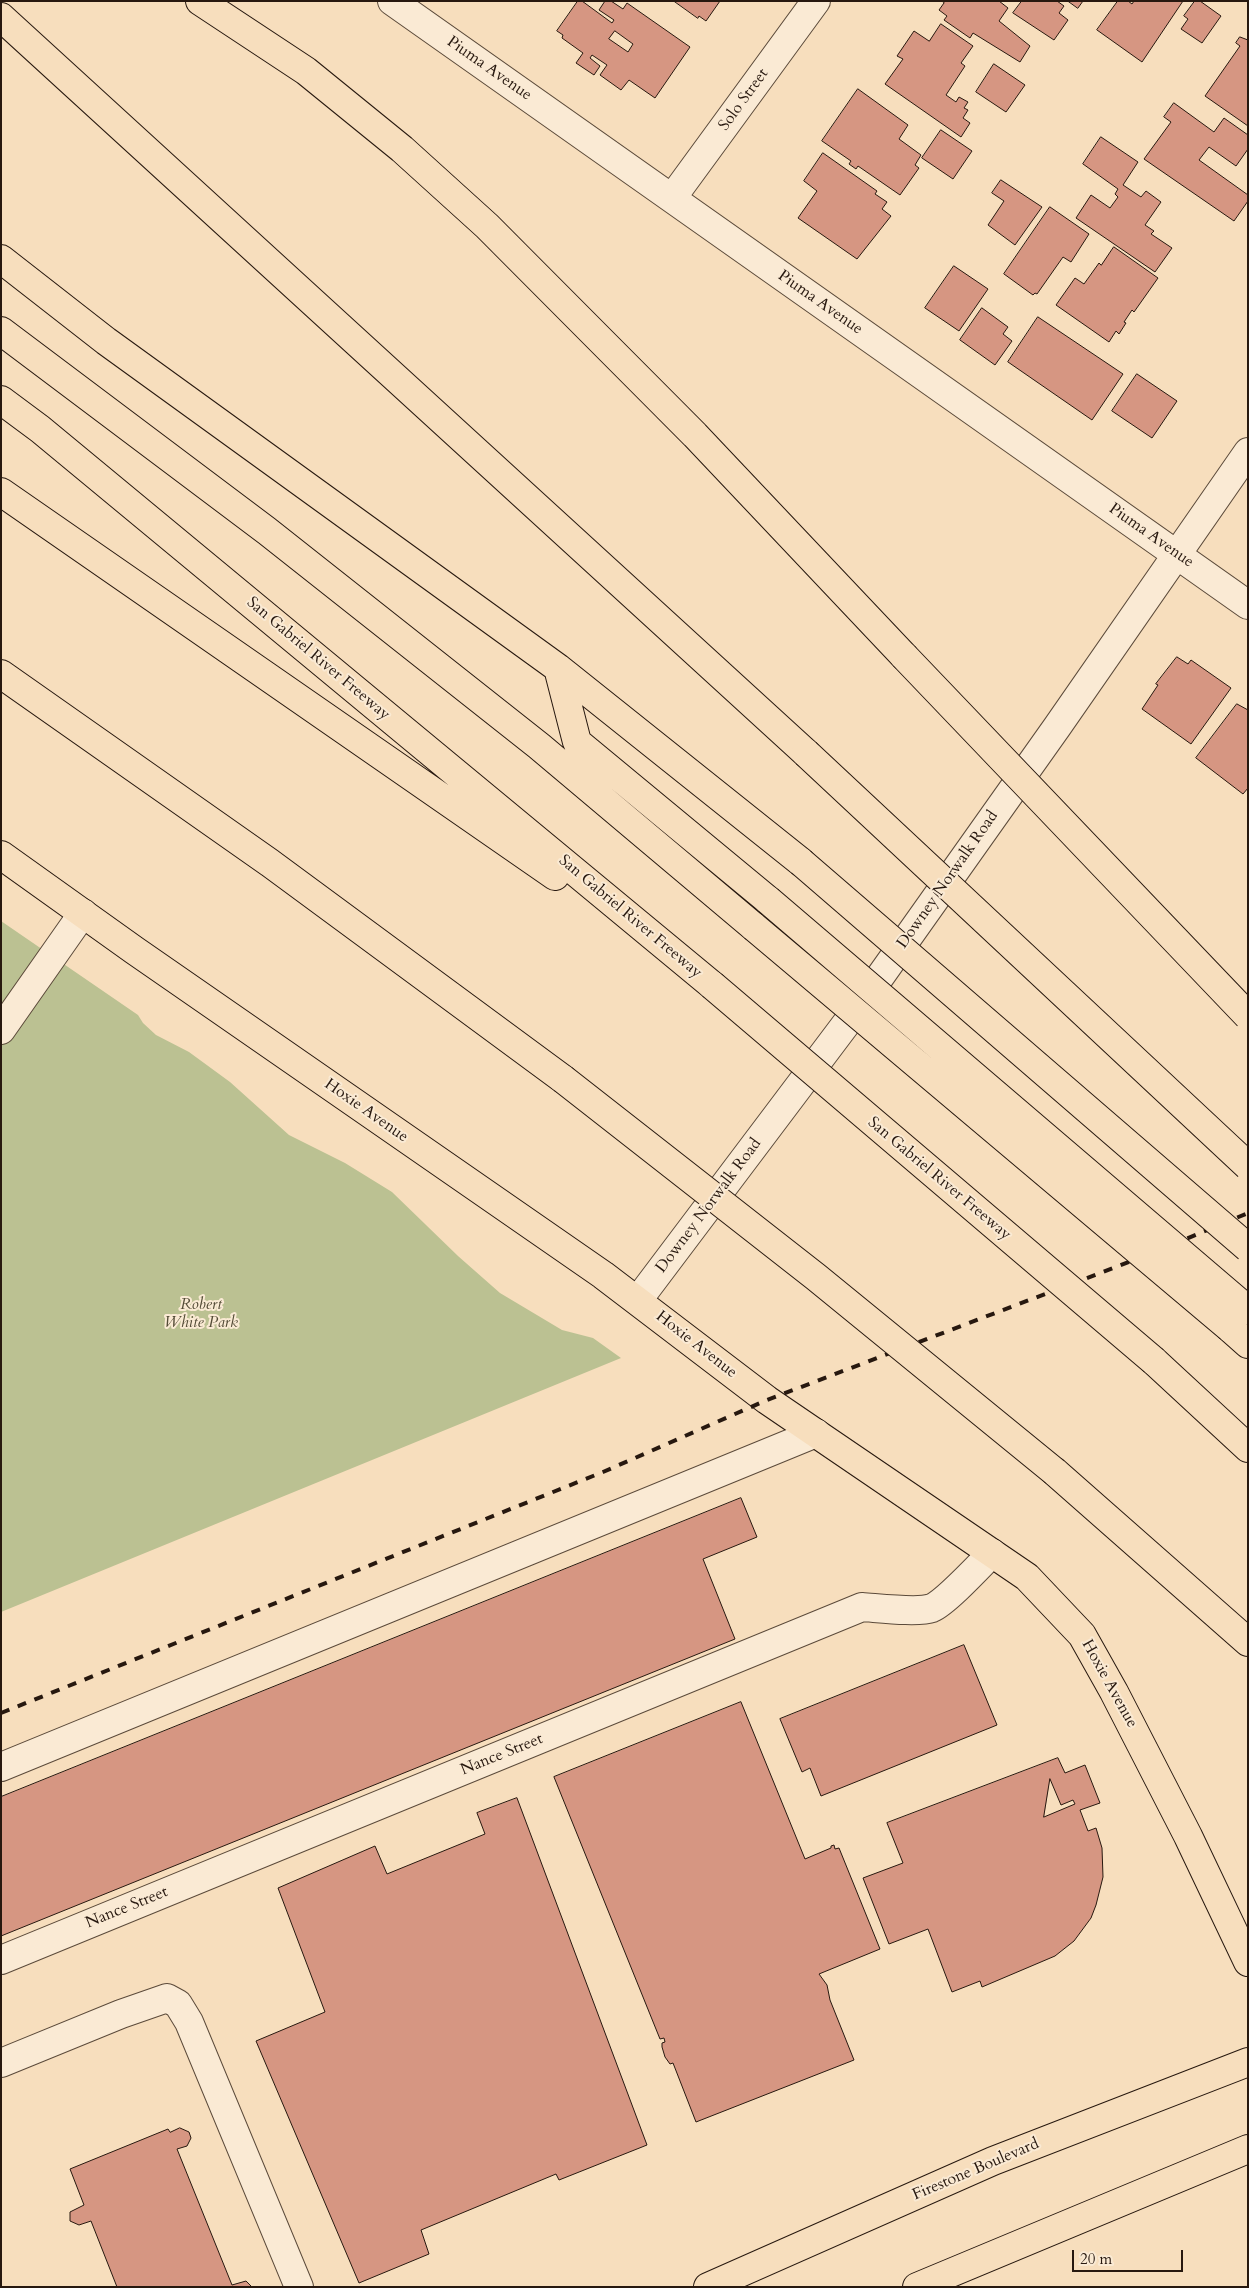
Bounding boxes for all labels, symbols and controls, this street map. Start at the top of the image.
street label: Piuma Avenue [443,33,535,105]
street label: Solo Street [715,65,773,135]
street label: Piuma Avenue [774,267,866,339]
street label: Piuma Avenue [1105,500,1197,572]
street label: San Gabriel River Freeway [242,593,394,725]
street label: Downey Norwalk Road [893,808,1003,952]
street label: San Gabriel River Freeway [554,851,706,983]
street label: Hoxie Avenue [320,1075,412,1147]
street label: San Gabriel River Freeway [863,1113,1015,1245]
street label: Downey Norwalk Road [652,1135,766,1277]
park label: Robert White Park [164,1295,238,1333]
street label: Hoxie Avenue [652,1307,740,1383]
street label: Hoxie Avenue [1077,1637,1141,1731]
street label: Nance Street [458,1730,546,1780]
street label: Nance Street [83,1883,171,1933]
street label: Firestone Boulevard [910,2135,1042,2205]
scale bar [1074,2240,1185,2272]
text: 20 m [1080,2249,1112,2269]

